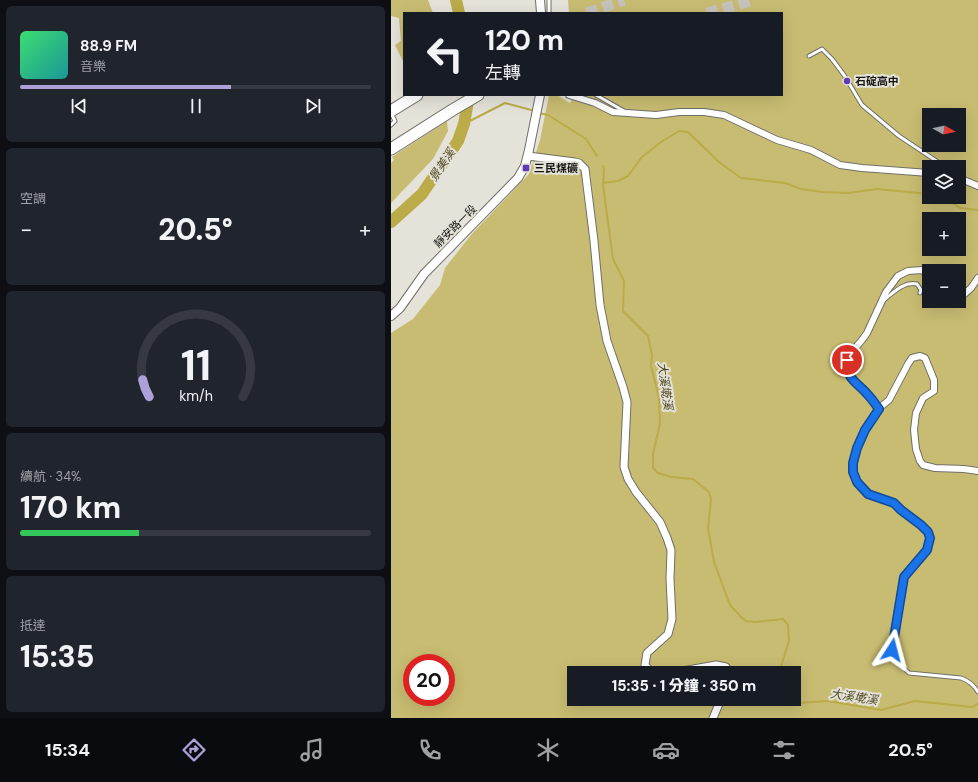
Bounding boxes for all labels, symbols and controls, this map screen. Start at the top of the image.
text: 120 m [485,22,564,59]
icon: left [419,28,471,80]
text: 88.9 FM [80,36,137,56]
text: 音樂 [80,58,106,75]
text: 左轉 [485,61,521,85]
place label: 石碇高中 [855,74,899,88]
marker: 石碇高中 [842,76,852,86]
icon: previous [68,95,90,117]
icon: pause [185,95,207,117]
icon: next [302,95,324,117]
north arrow [922,108,966,152]
map controls [922,108,966,308]
water label: 景美溪 [425,144,460,184]
button: layers [922,160,966,204]
place label: 三民煤礦 [534,161,578,175]
marker: 三民煤礦 [521,163,531,173]
text: 空調 [20,190,46,207]
street label: 靜安路一段 [431,202,479,250]
text: 20.5° [158,210,233,249]
button: + [922,212,966,256]
text: − [20,215,32,244]
text: + [359,215,371,244]
button: − [922,264,966,308]
text: 11 [180,339,211,393]
pin [830,343,864,377]
icon: arrive [836,349,858,371]
water label: 大溪墘溪 [654,361,677,413]
text: km/h [179,387,212,405]
text: 續航 · 34% [20,468,81,485]
text: 170 km [20,488,121,527]
text: 抵達 [20,617,46,634]
position arrow [871,629,913,671]
text: 15:35 [20,637,94,676]
speed limit sign: 20 [403,654,455,706]
text: 15:35 · 1 分鐘 · 350 m [612,676,756,696]
water label: 大溪墘溪 [829,686,881,709]
icon: directions [180,736,208,764]
icon: music [298,736,326,764]
icon: phone [416,736,444,764]
icon: climate [534,736,562,764]
icon: car [652,736,680,764]
icon: filters [770,736,798,764]
text: 15:34 [45,738,90,762]
text: 20.5° [888,738,933,762]

